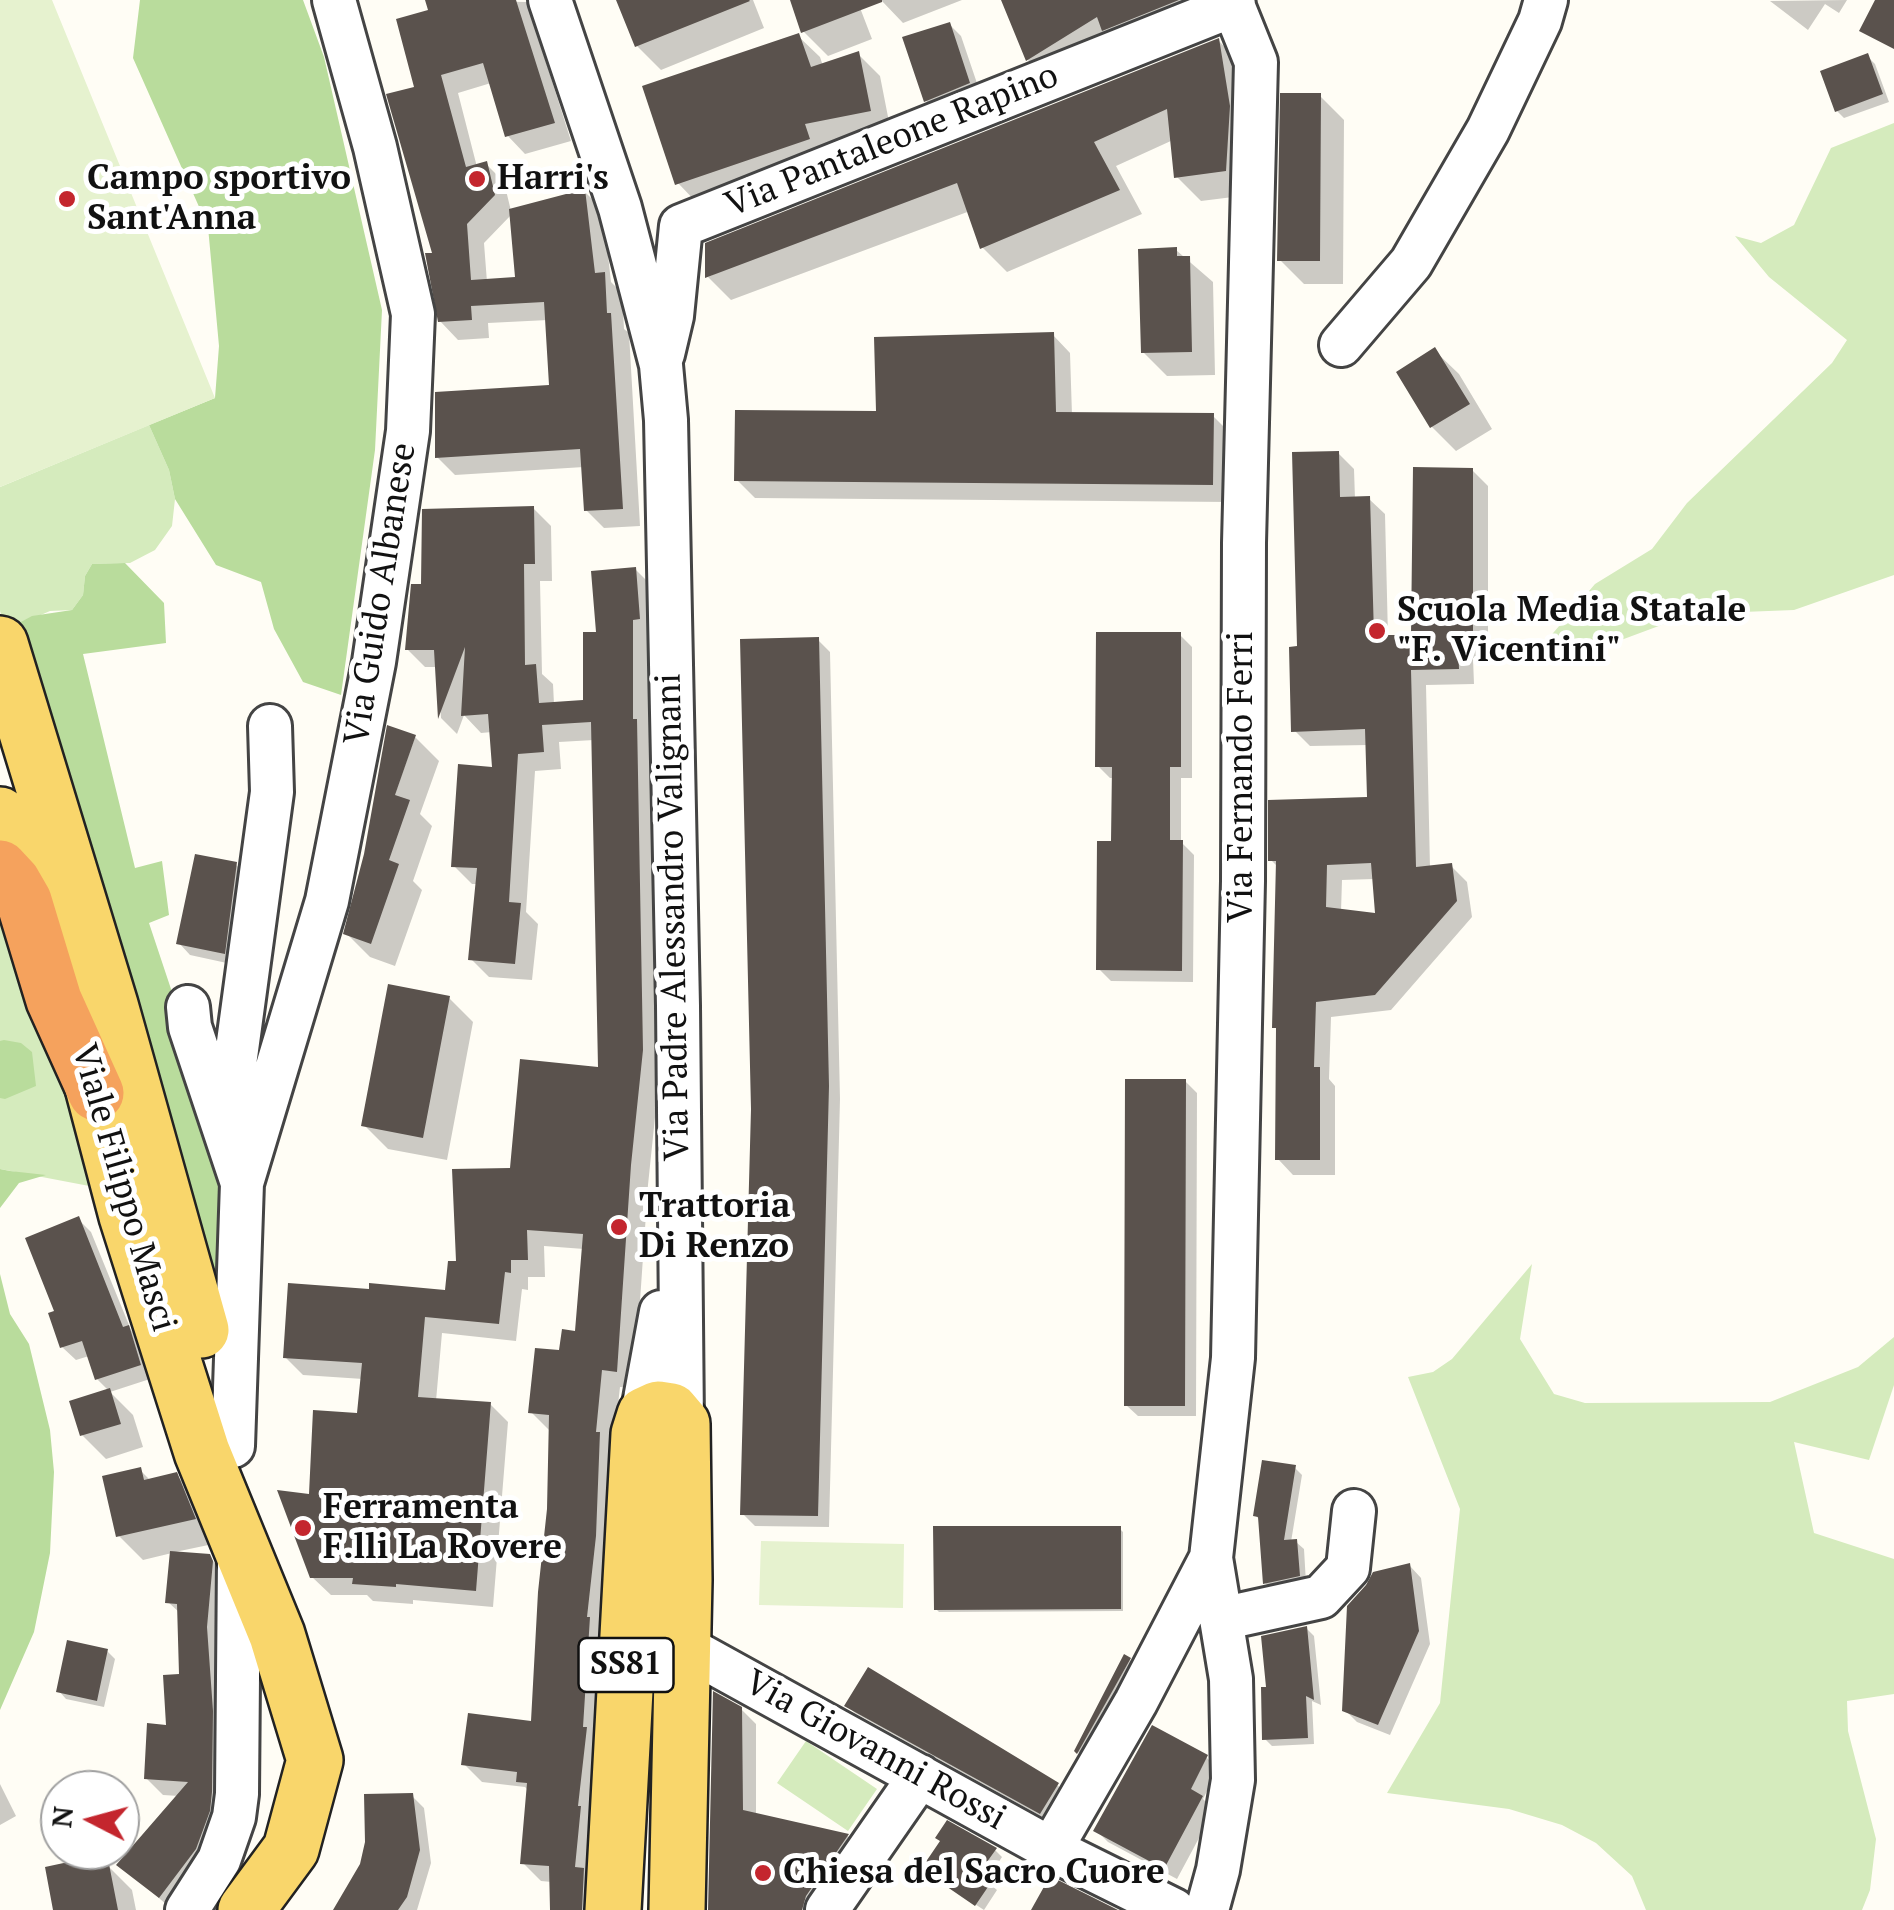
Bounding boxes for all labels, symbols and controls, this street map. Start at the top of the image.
street label: Via Pantaleone Rapino [719,55,1065,227]
place label: Campo sportivo Sant'Anna [87,158,351,240]
place label: Harri's [497,158,609,200]
marker: Harri's [466,168,488,190]
marker: Campo sportivo Sant'Anna [56,188,78,210]
street label: Via Guido Albanese [336,440,426,748]
place label: Scuola Media Statale "F. Vicentini" [1397,590,1746,672]
marker: Scuola Media Statale "F. Vicentini" [1366,620,1388,642]
street label: Via Fernando Ferri [1221,631,1263,923]
street label: Via Padre Alessandro Valignani [649,673,699,1161]
street label: Viale Filippo Masci [62,1039,184,1337]
place label: Trattoria Di Renzo [639,1186,790,1268]
marker: Trattoria Di Renzo [608,1216,630,1238]
place label: Ferramenta F.lli La Rovere [323,1487,562,1569]
marker: Ferramenta F.lli La Rovere [292,1517,314,1539]
road number: SS81 [578,1638,674,1692]
street label: Via Giovanni Rossi [737,1662,1013,1840]
north arrow [40,1770,140,1870]
text: N [42,1805,81,1830]
place label: Chiesa del Sacro Cuore [783,1852,1165,1894]
marker: Chiesa del Sacro Cuore [752,1862,774,1884]

